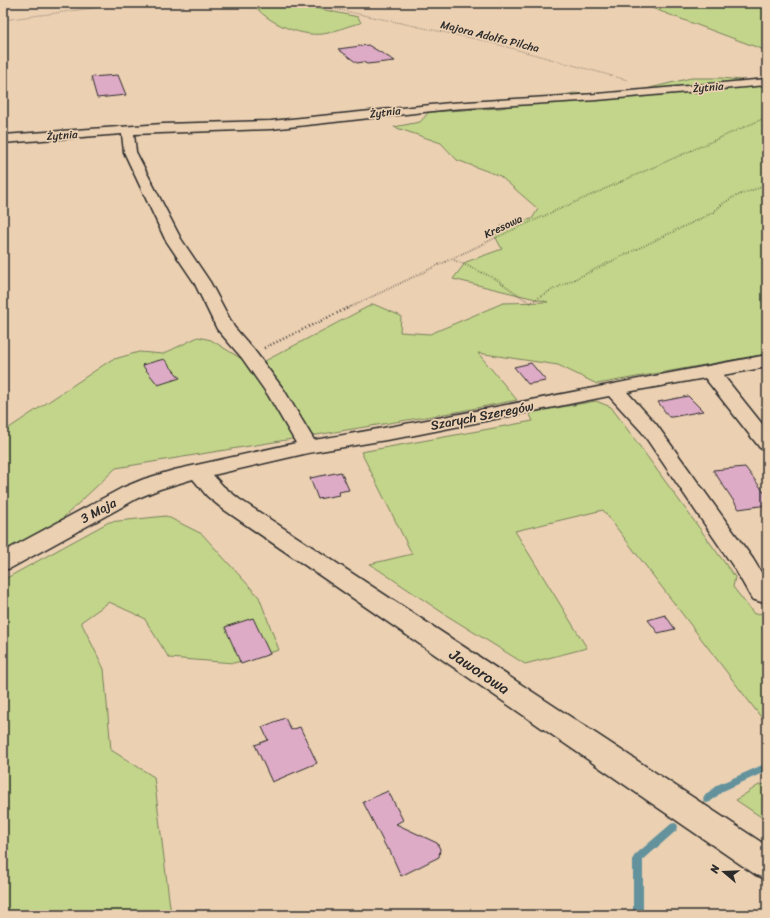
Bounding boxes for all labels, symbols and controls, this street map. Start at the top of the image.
street label: Majora Adolfa Pilcha [439,15,542,58]
street label: Żytnia [692,77,725,98]
street label: Żytnia [369,101,402,124]
street label: Żytnia [46,125,79,146]
street label: Kresowa [481,209,526,244]
street label: Szarych Szeregów [429,394,536,437]
street label: 3 Maja [76,491,121,530]
street label: Jaworowa [442,640,516,703]
north arrow [704,852,744,892]
text: N [704,862,725,877]

